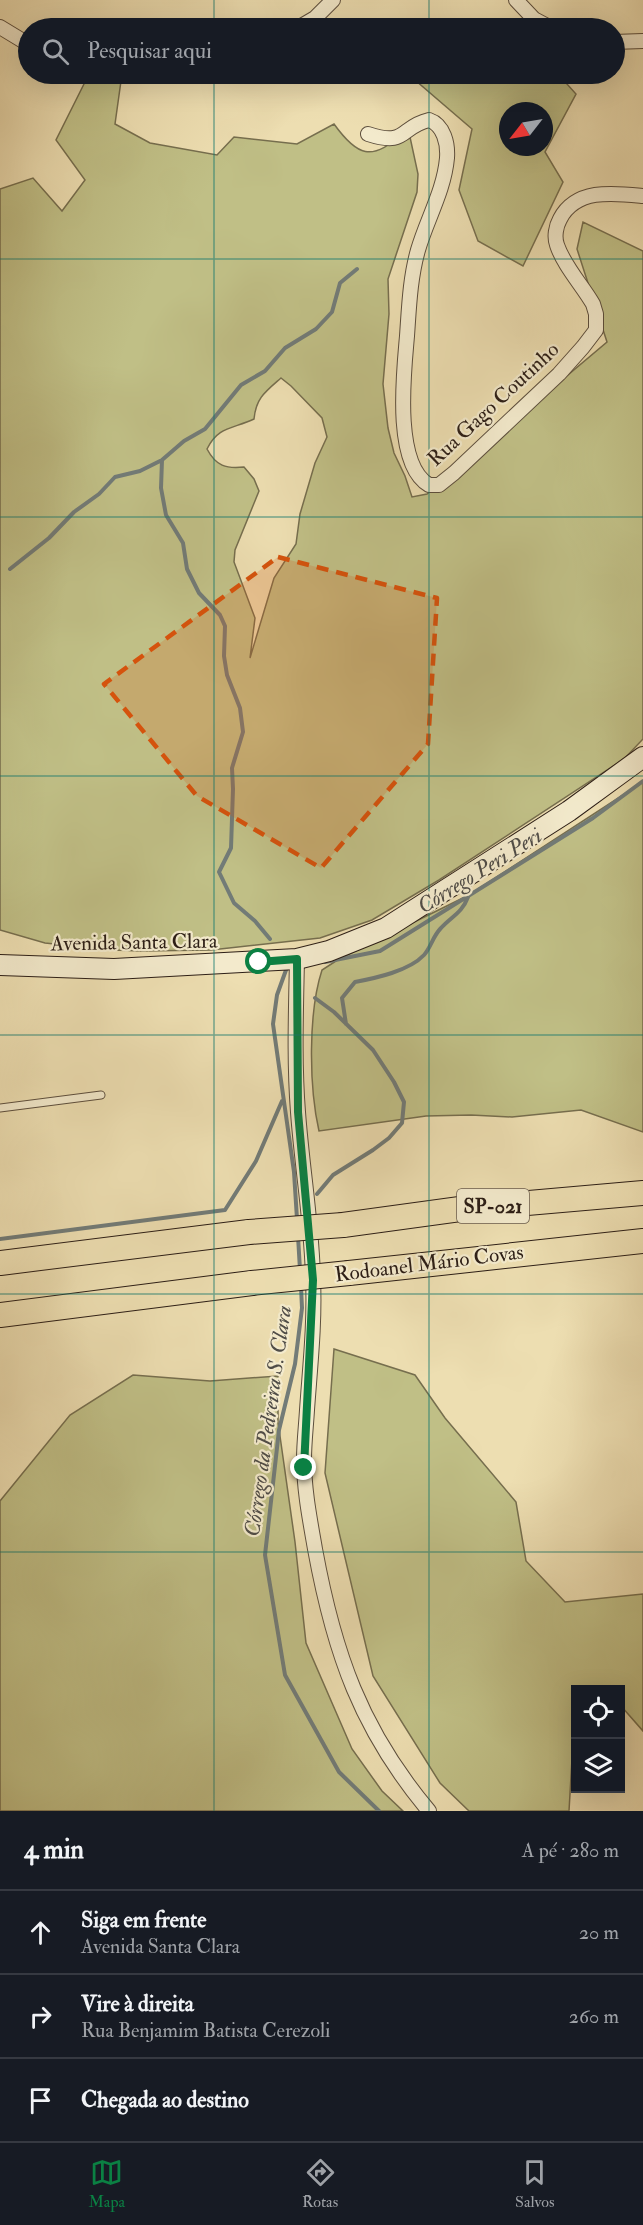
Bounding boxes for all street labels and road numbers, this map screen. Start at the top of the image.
street label: Rua Gago Coutinho [422,336,565,472]
street label: Avenida Santa Clara [49,928,218,957]
road number: SP-021 [457,1189,529,1223]
street label: Rodoanel Mário Covas [333,1239,525,1288]

